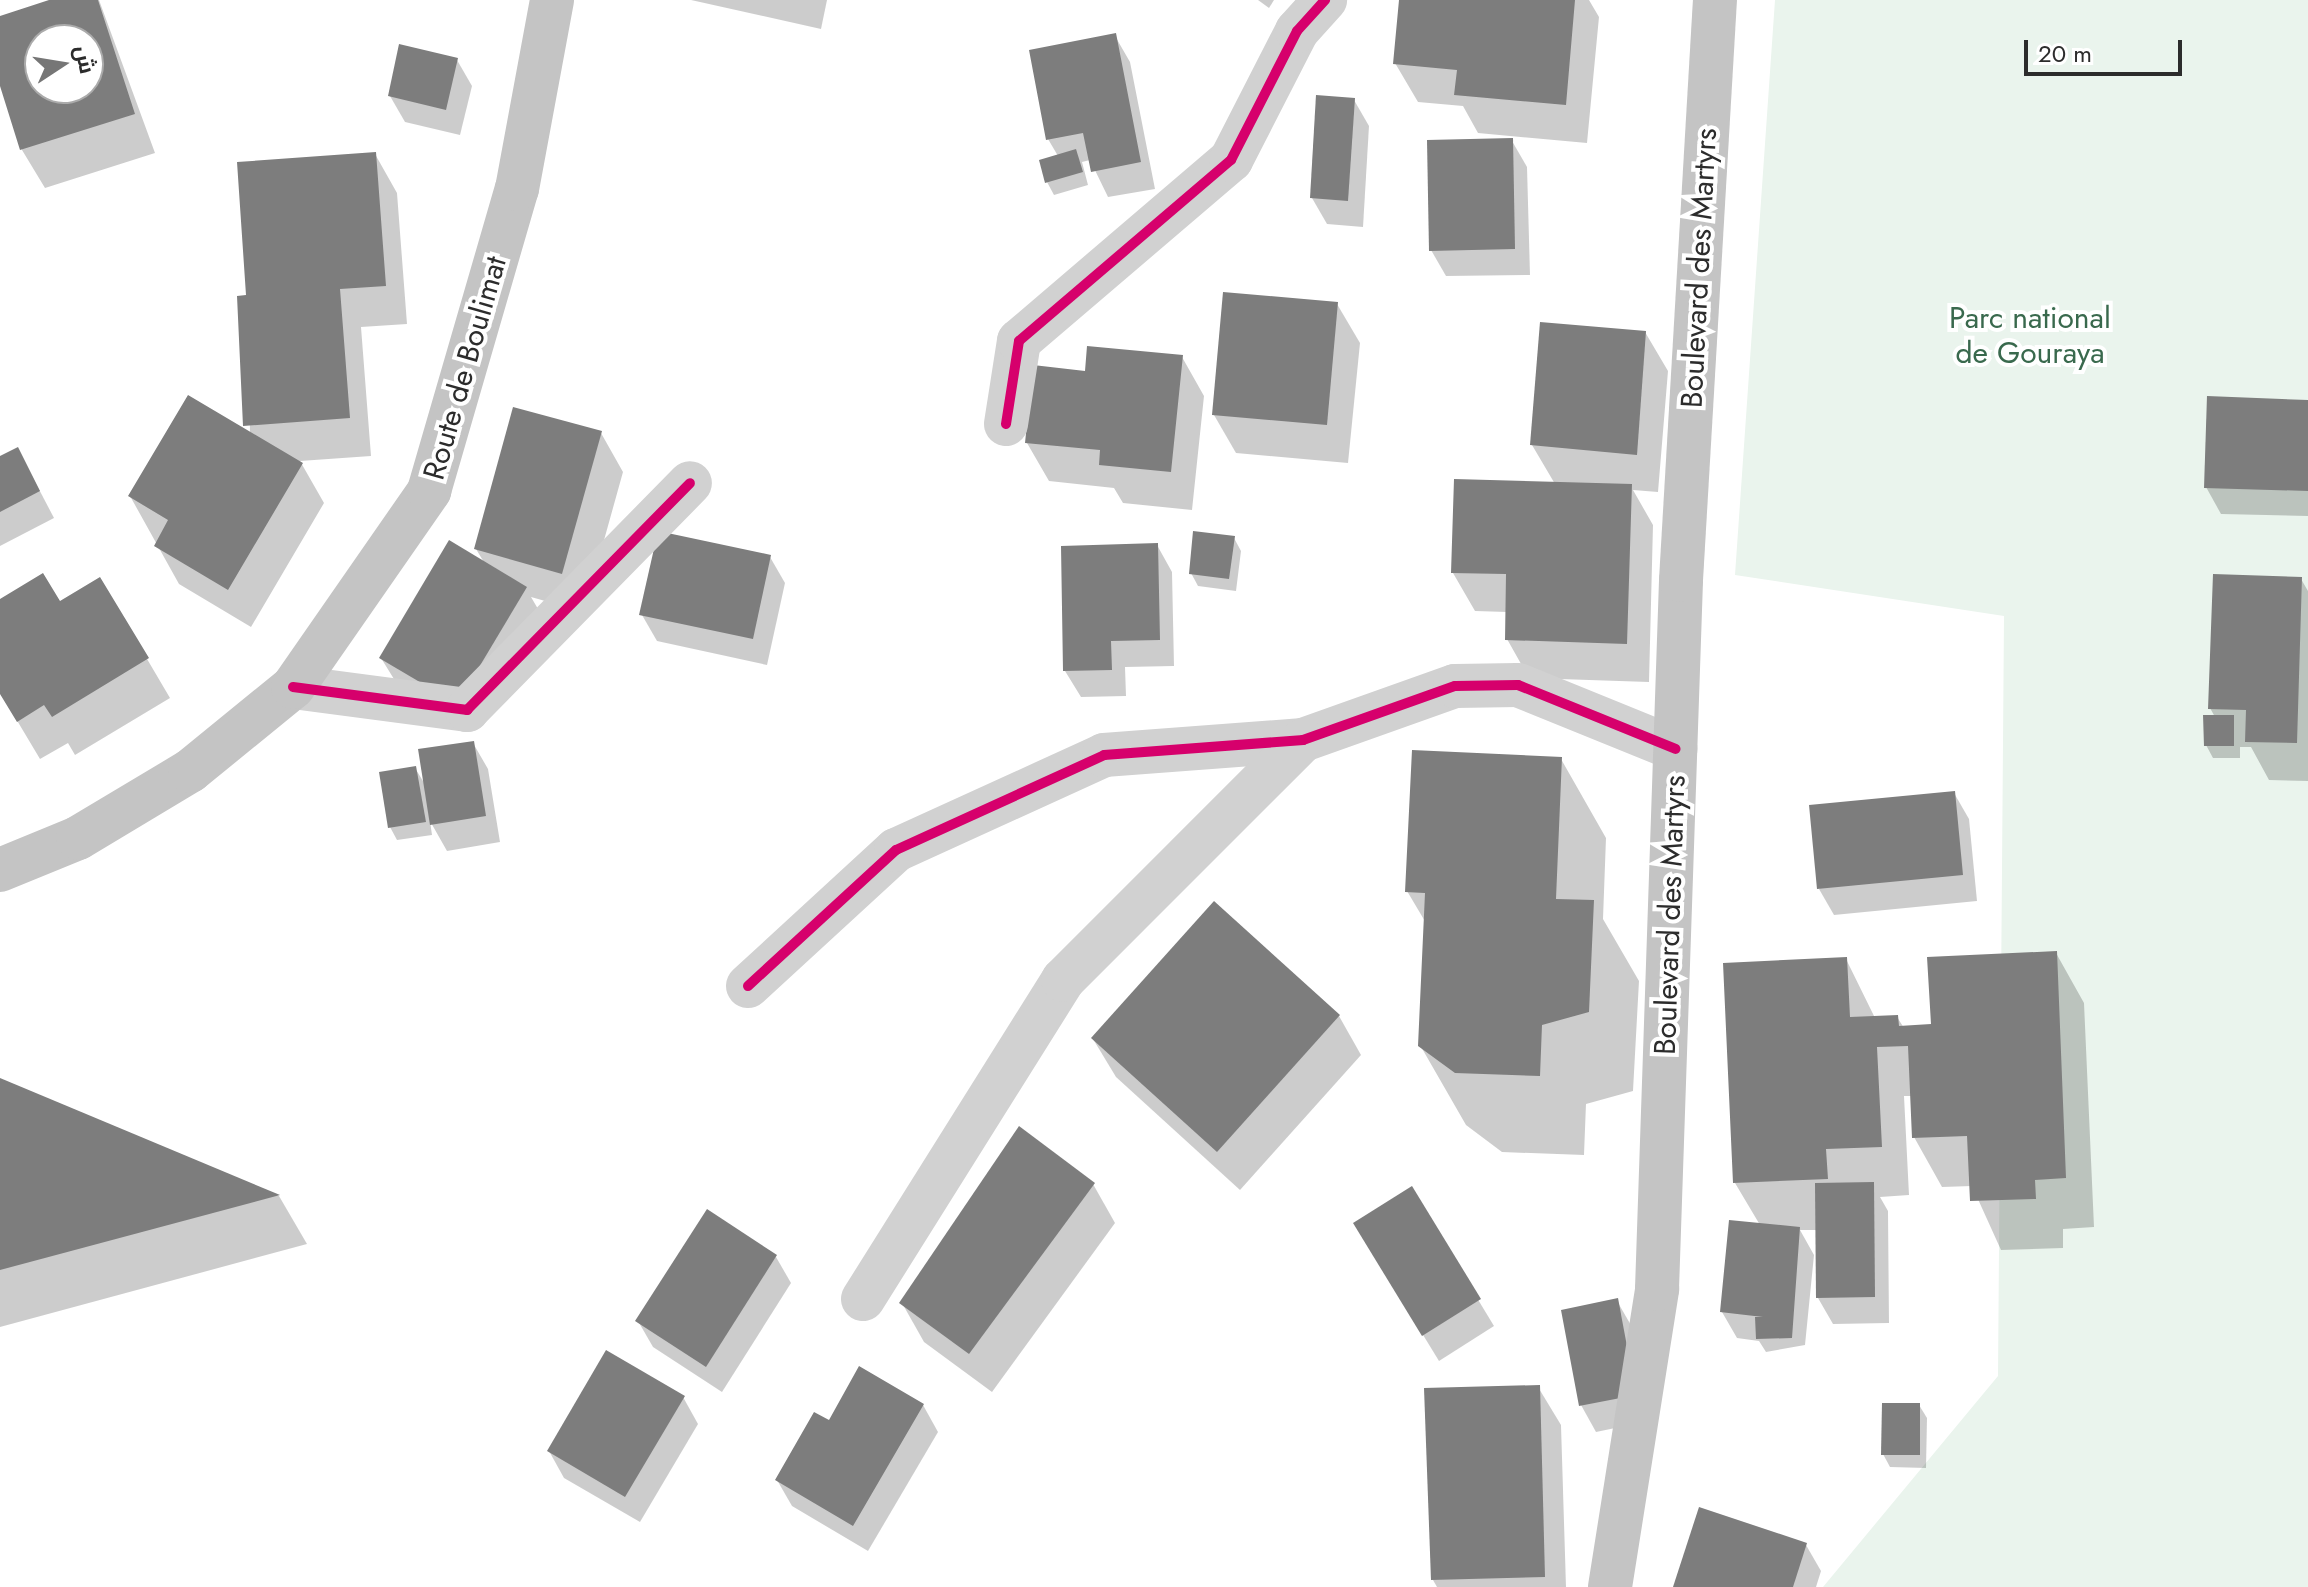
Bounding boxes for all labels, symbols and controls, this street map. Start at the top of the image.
north arrow [24,24,104,104]
scale bar [2028,24,2186,74]
text: 20 m [2038,36,2092,71]
text: ش [67,42,104,77]
street label: Boulevard des Martyrs [1674,127,1724,409]
street label: Route de Boulimat [416,252,514,484]
park label: Parc national de Gouraya [1949,300,2111,370]
street label: Boulevard des Martyrs [1647,774,1693,1056]

